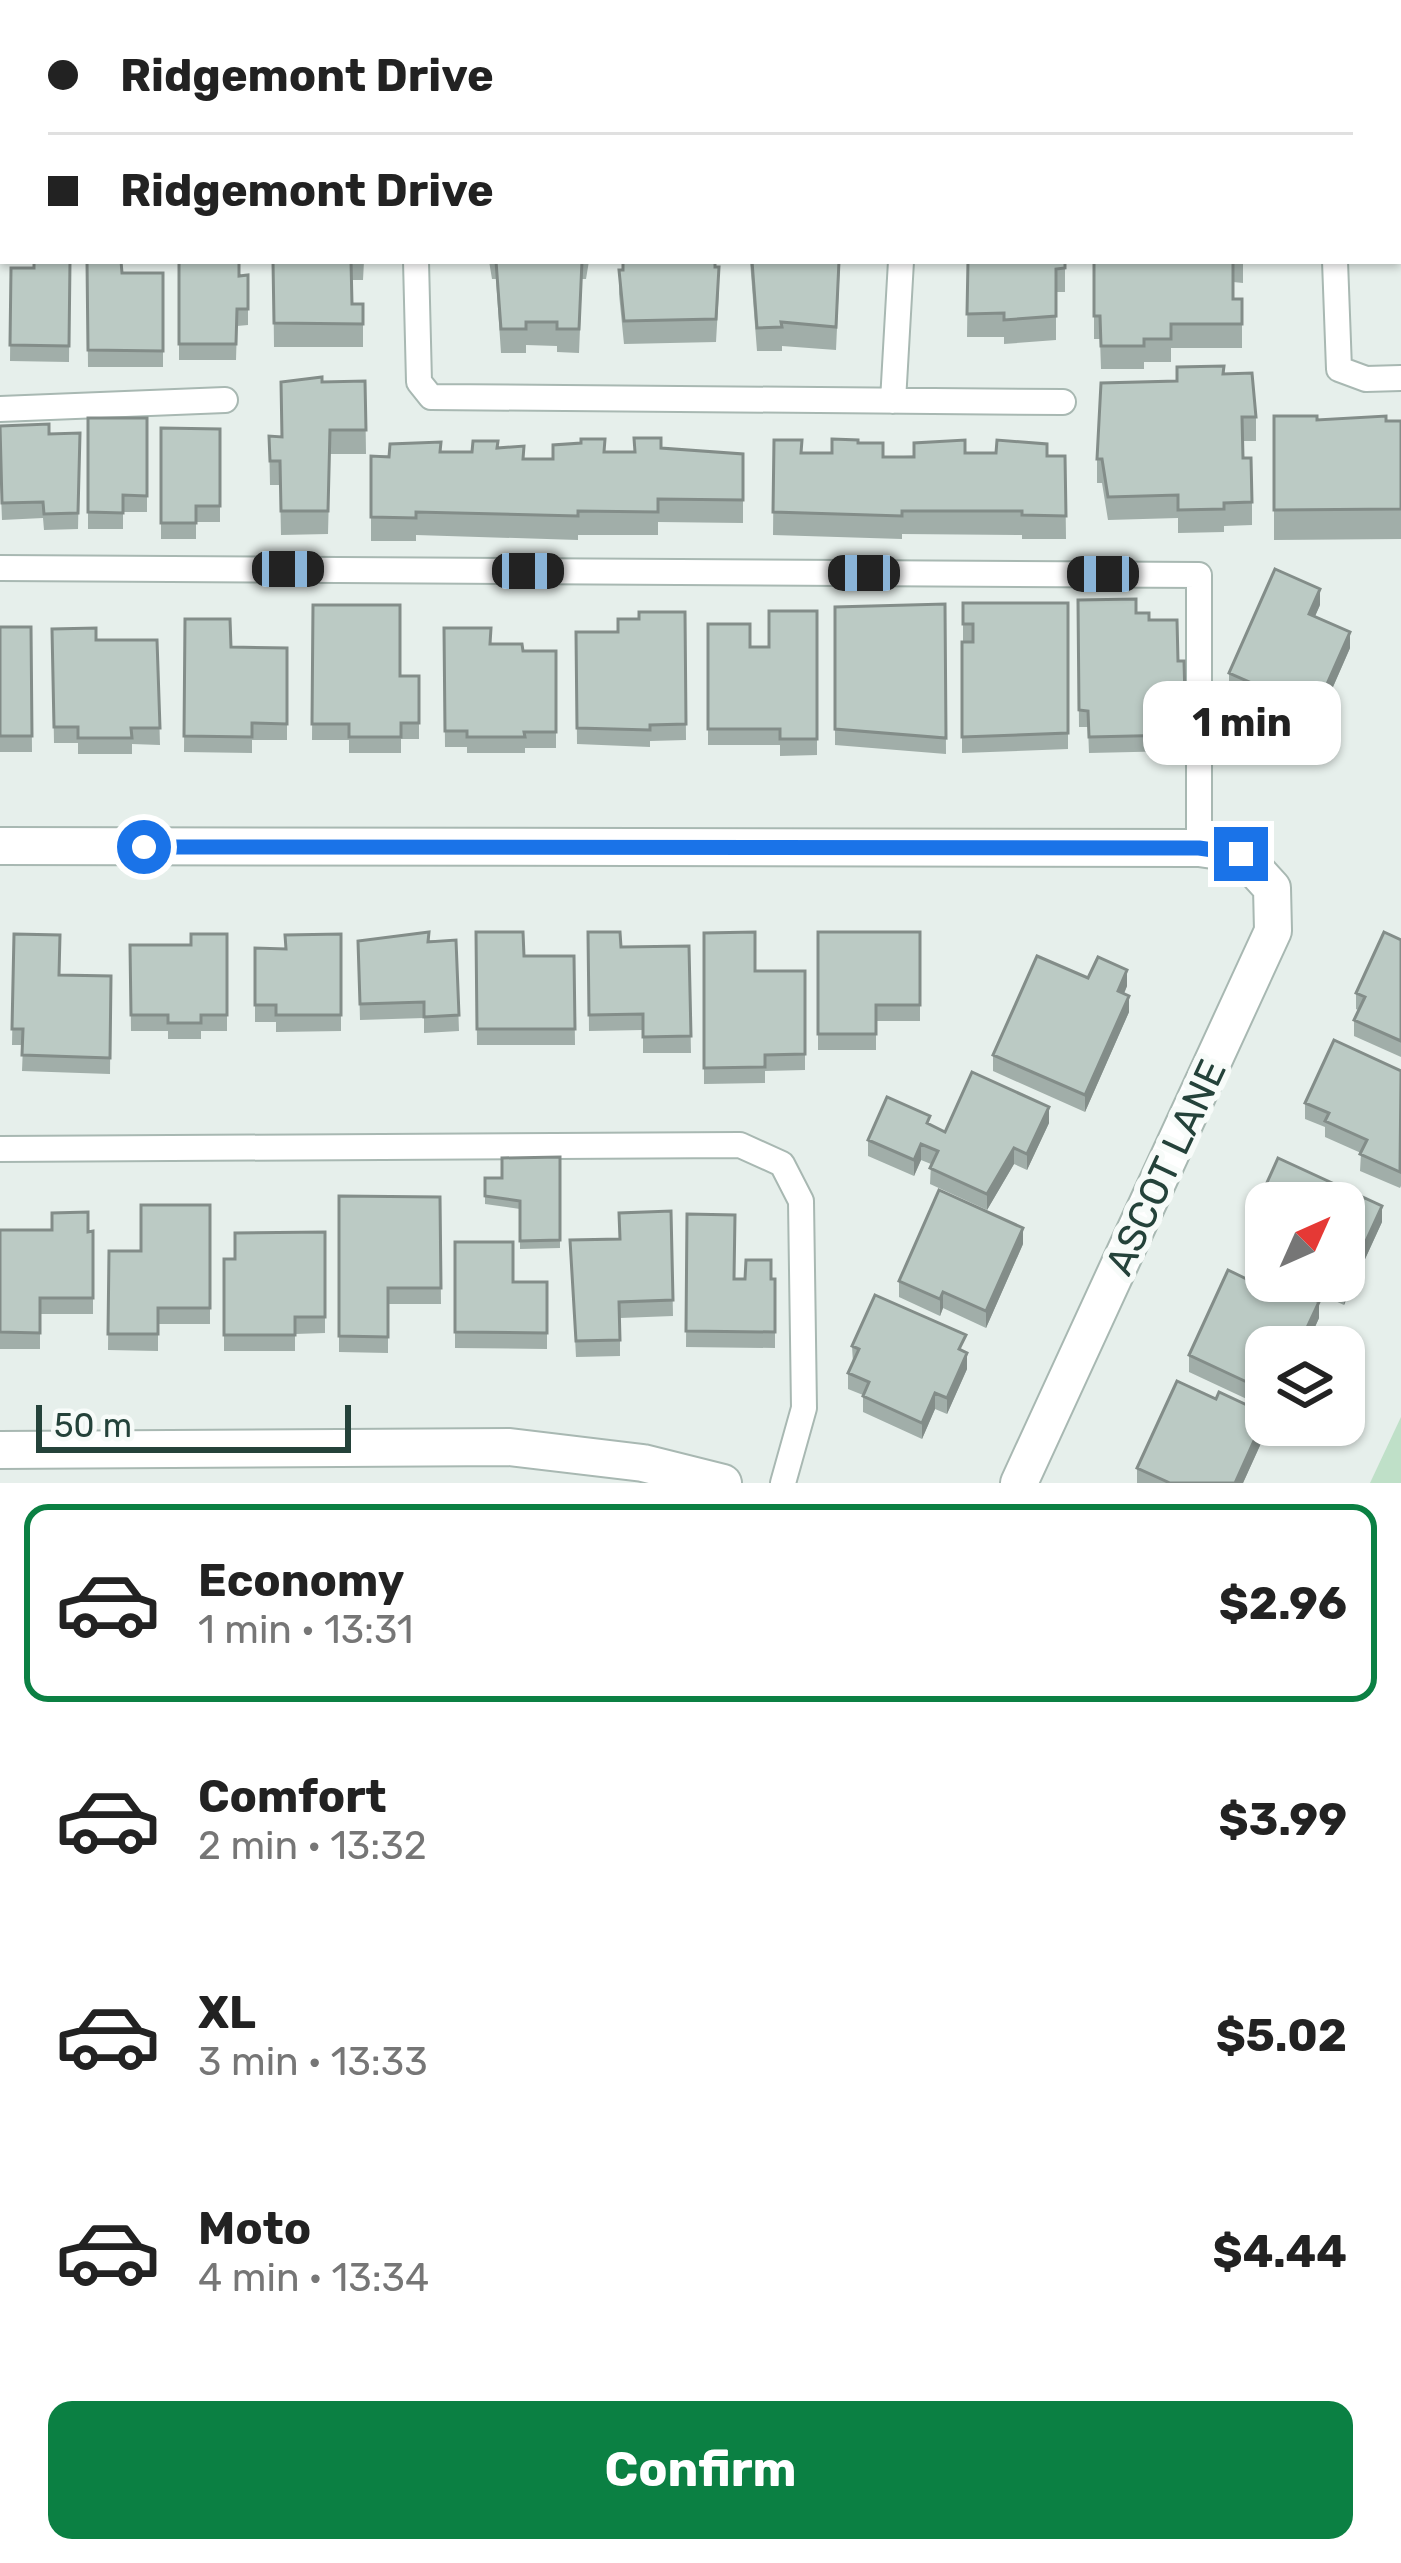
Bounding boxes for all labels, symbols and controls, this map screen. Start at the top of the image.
text: Ridgemont Drive [120,49,494,102]
text: Ridgemont Drive [120,164,494,217]
car [252,551,324,587]
car [492,553,564,589]
car [828,555,900,591]
car [1067,556,1139,592]
callout: 1 min [1142,680,1340,764]
text: 1 min [1192,700,1292,746]
route start [117,820,171,874]
route end [1214,827,1268,881]
street label: ASCOT LANE [1096,1053,1236,1282]
north arrow [1245,1182,1365,1302]
map controls [1245,1182,1365,1446]
button: layers [1245,1326,1365,1446]
scale bar [36,1399,351,1452]
text: 50 m [54,1406,132,1445]
icon: car [54,1549,162,1657]
text: Economy [198,1554,404,1607]
text: $2.96 [1219,1577,1347,1630]
text: 1 min · 13:31 [198,1607,414,1653]
icon: car [54,1765,162,1873]
text: Comfort [198,1770,387,1823]
text: $3.99 [1219,1793,1347,1846]
text: 2 min · 13:32 [198,1823,427,1869]
icon: car [54,1981,162,2089]
text: XL [198,1986,256,2039]
text: $5.02 [1216,2009,1347,2062]
text: 3 min · 13:33 [198,2039,428,2085]
icon: car [54,2197,162,2305]
text: Moto [198,2202,311,2255]
text: $4.44 [1213,2225,1347,2278]
text: 4 min · 13:34 [198,2255,429,2301]
button: Confirm [48,2401,1353,2539]

